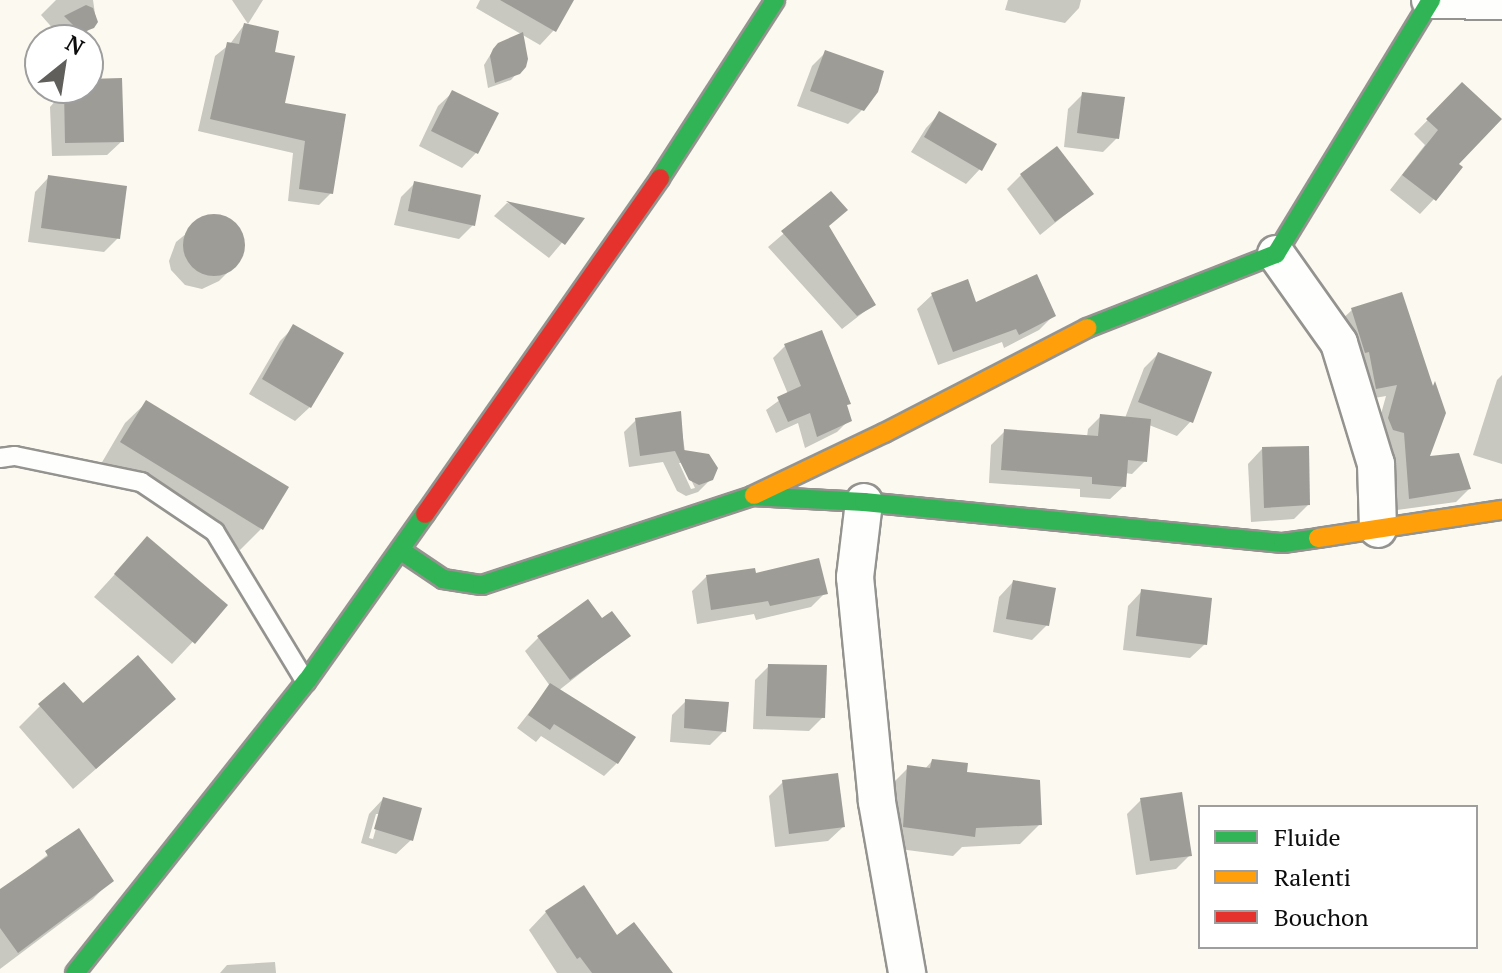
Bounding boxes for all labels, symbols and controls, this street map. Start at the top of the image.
north arrow [24,24,104,104]
text: N [61,28,90,61]
legend [1198,805,1478,949]
text: Fluide [1274,821,1341,853]
text: Ralenti [1274,861,1351,893]
text: Bouchon [1274,901,1369,933]

